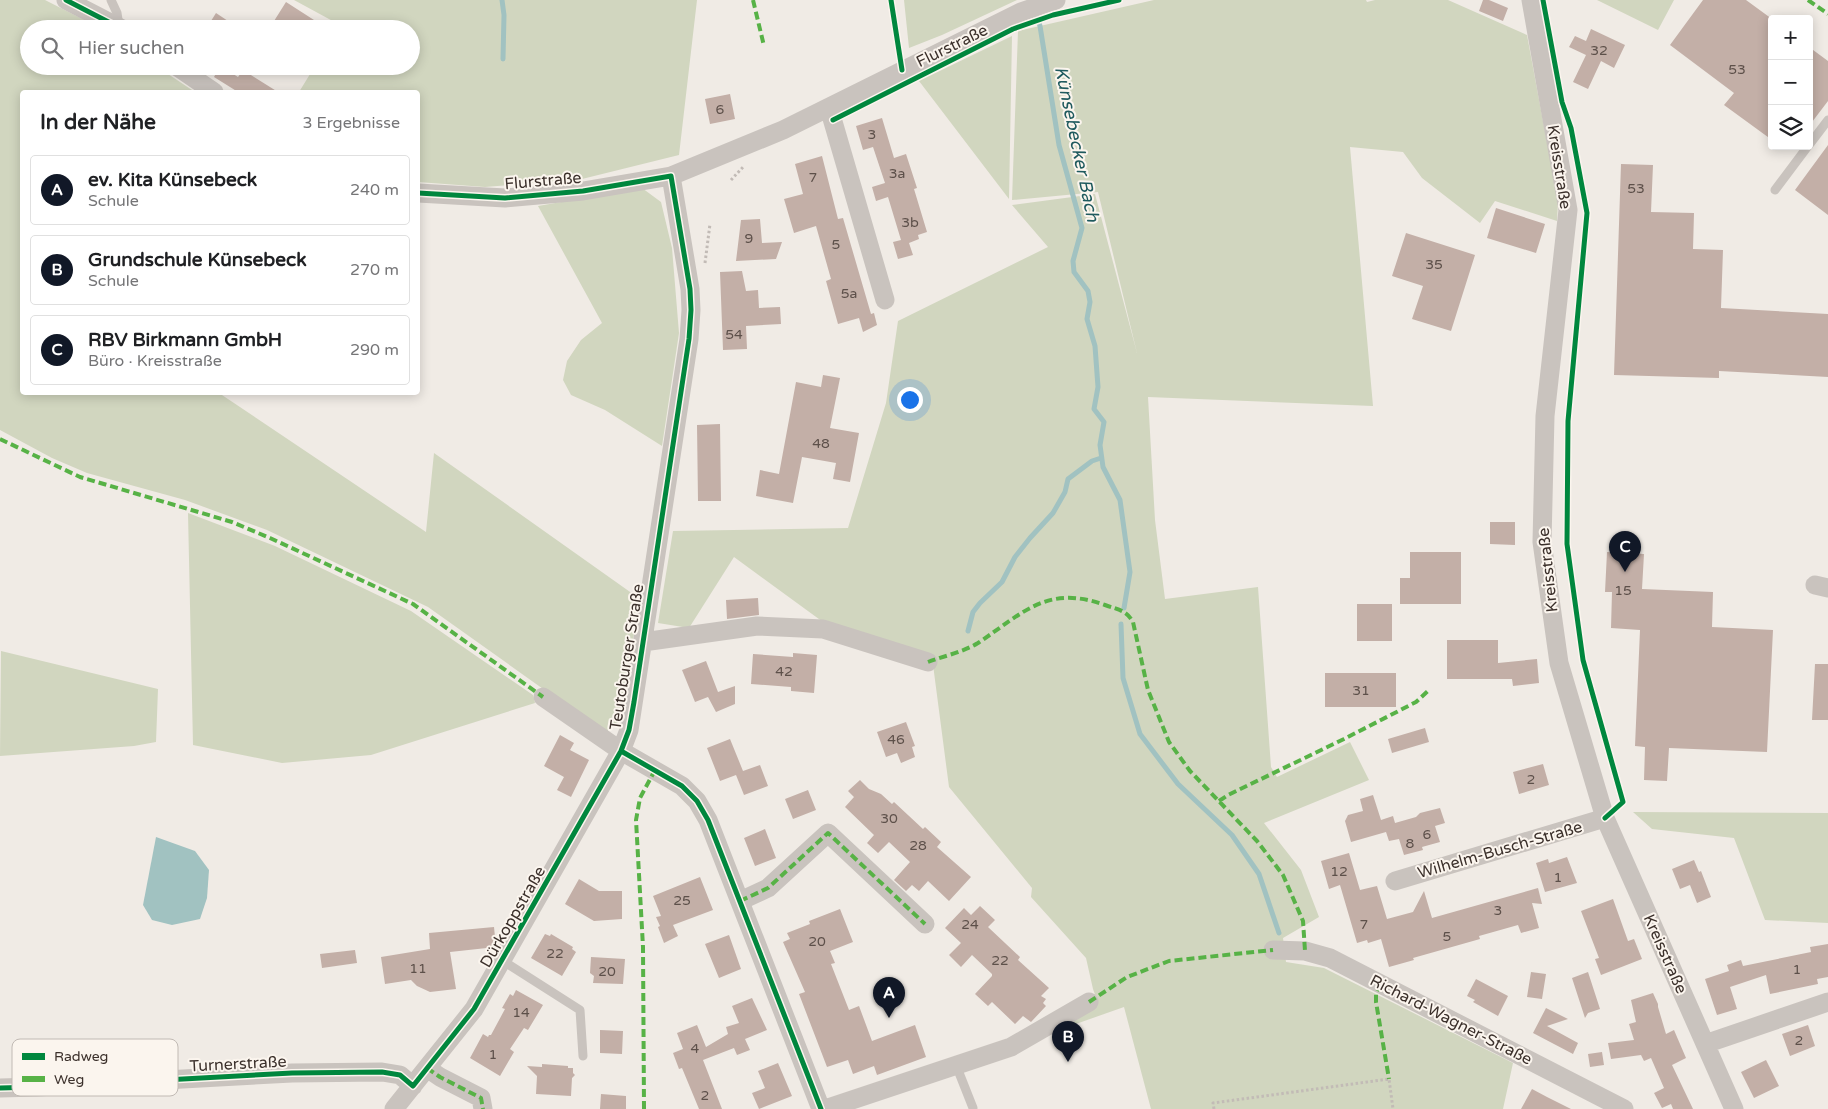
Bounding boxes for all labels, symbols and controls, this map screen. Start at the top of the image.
map controls [1768,15,1813,150]
button: + [1768,15,1813,60]
search box [20,20,420,75]
street label: Flurstraße [913,20,991,72]
icon: search [38,34,66,62]
text: Hier suchen [78,37,185,59]
house number: 32 [1590,42,1608,59]
button: − [1768,60,1813,105]
house number: 53 [1728,61,1746,78]
water label: Künsebecker Bach [1050,64,1104,225]
house number: 6 [716,101,725,118]
button: layers [1768,105,1813,150]
text: In der Nähe [40,110,156,135]
text: 3 Ergebnisse [302,113,400,133]
street label: Kreisstraße [1542,123,1576,211]
house number: 3 [868,126,876,143]
house number: 3a [889,165,905,182]
street label: Flurstraße [504,168,582,194]
text: ev. Kita Künsebeck [88,169,257,191]
house number: 7 [809,169,817,186]
text: A [51,180,63,200]
text: 240 m [350,180,399,200]
house number: 53 [1627,180,1645,197]
text: Schule [88,191,139,211]
house number: 3b [901,214,919,231]
house number: 9 [745,230,753,247]
house number: 5 [832,236,840,253]
text: Grundschule Künsebeck [88,249,307,271]
house number: 35 [1425,256,1443,273]
text: B [51,260,63,280]
text: 270 m [350,260,399,280]
text: Schule [88,271,139,291]
house number: 5a [841,285,857,302]
house number: 54 [725,326,743,343]
text: RBV Birkmann GmbH [88,329,282,351]
text: C [51,340,63,360]
text: 290 m [350,340,399,360]
text: Büro · Kreisstraße [88,351,222,371]
your location [897,387,923,413]
house number: 48 [812,435,830,452]
street label: Kreisstraße [1534,527,1562,613]
pin: C [1609,531,1641,572]
street label: Teutoburger Straße [606,582,648,732]
house number: 15 [1614,582,1632,599]
house number: 42 [775,663,793,680]
house number: 31 [1352,682,1370,699]
house number: 46 [887,731,905,748]
house number: 2 [1527,771,1535,788]
house number: 30 [880,810,898,827]
street label: Wilhelm-Busch-Straße [1415,817,1585,883]
house number: 6 [1423,826,1432,843]
house number: 8 [1406,835,1415,852]
house number: 28 [909,837,927,854]
street label: Dürkoppstraße [476,863,550,971]
house number: 12 [1330,863,1348,880]
house number: 1 [1554,869,1562,886]
house number: 25 [673,892,691,909]
house number: 3 [1494,902,1502,919]
street label: Kreisstraße [1639,911,1691,997]
house number: 24 [961,916,979,933]
house number: 7 [1360,916,1368,933]
house number: 5 [1443,928,1451,945]
house number: 20 [808,933,826,950]
house number: 22 [546,945,564,962]
house number: 22 [991,952,1009,969]
house number: 11 [409,960,427,977]
house number: 1 [1793,961,1801,978]
house number: 20 [598,963,616,980]
street label: Richard-Wagner-Straße [1366,970,1536,1070]
pin: A [873,977,905,1018]
house number: 14 [512,1004,530,1021]
pin: B [1052,1021,1084,1062]
house number: 2 [1795,1032,1803,1049]
legend [12,1039,178,1096]
house number: 4 [691,1040,700,1057]
house number: 1 [489,1046,497,1063]
text: Radweg [54,1048,108,1065]
street label: Turnerstraße [189,1051,287,1077]
text: Weg [54,1071,84,1088]
house number: 2 [701,1087,709,1104]

